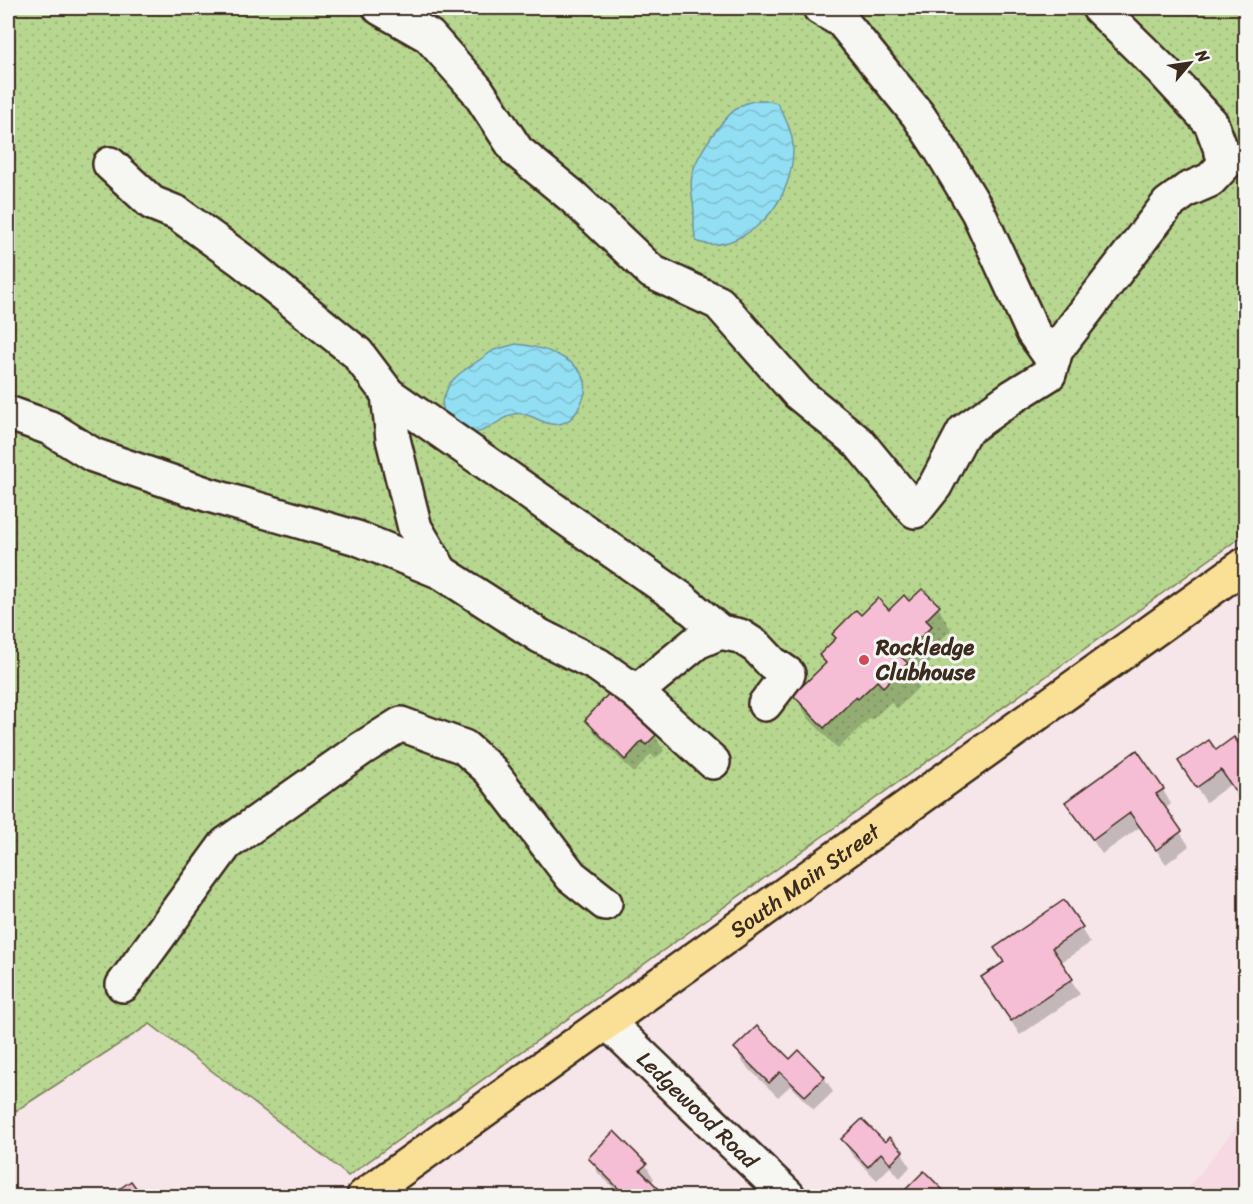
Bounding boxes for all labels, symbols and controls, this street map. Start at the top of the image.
north arrow [1160,33,1220,93]
text: N [1187,43,1218,69]
place label: Rockledge Clubhouse [875,628,976,692]
marker: Rockledge Clubhouse [857,653,871,667]
street label: South Main Street [721,812,890,949]
street label: Ledgewood Road [627,1041,769,1179]

